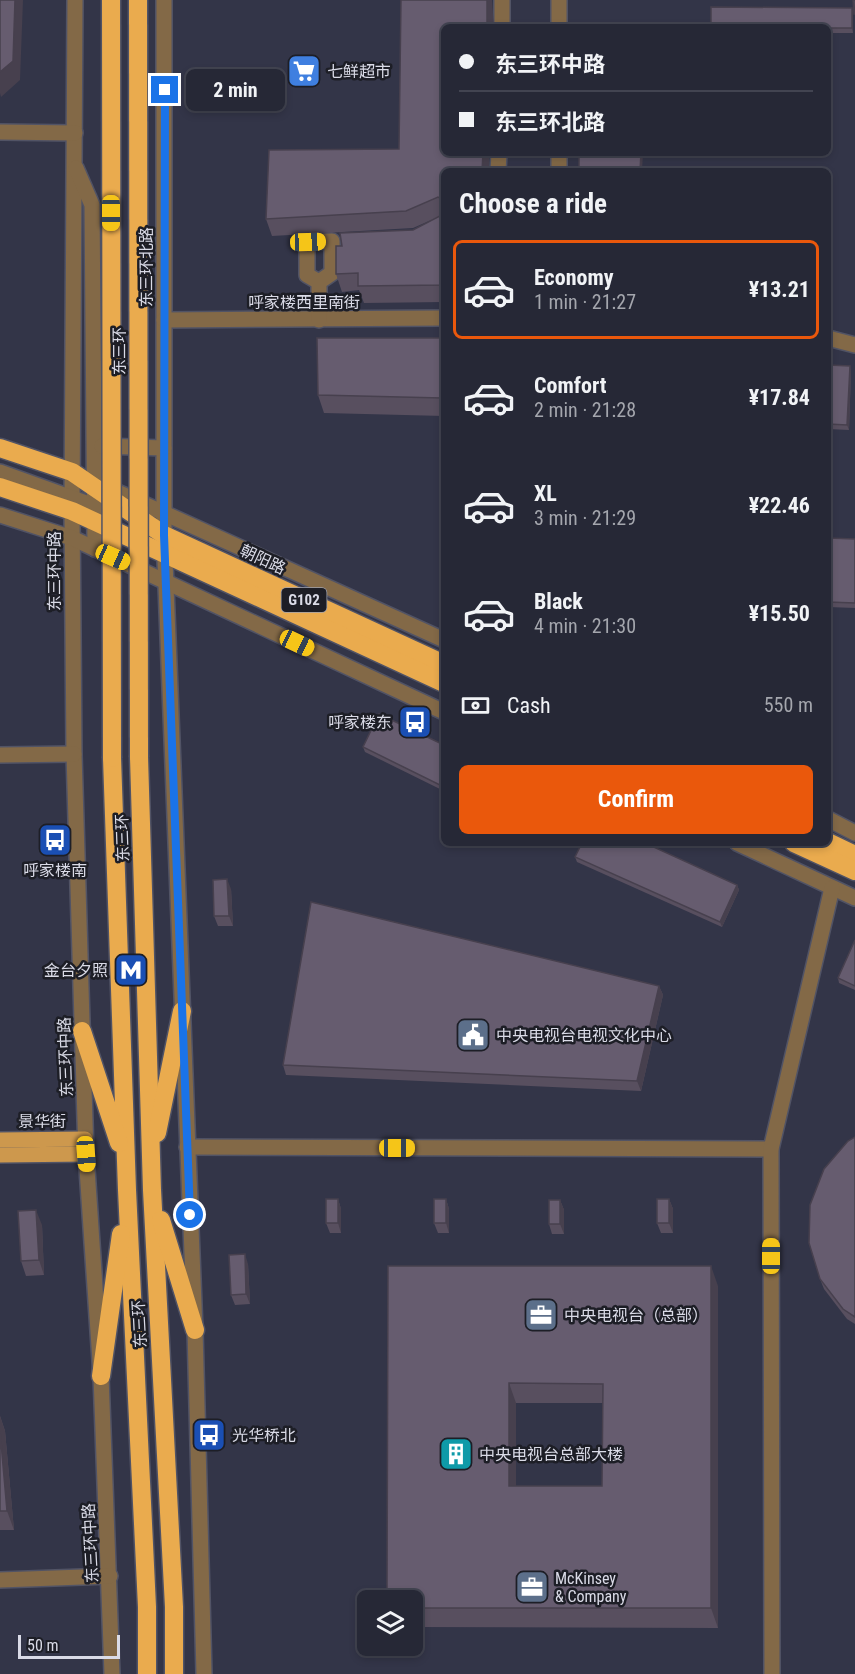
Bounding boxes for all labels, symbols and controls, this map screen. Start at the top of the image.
text: 东三环中路 [495,52,605,77]
supermarket icon: 七鲜超市 [286,53,322,89]
place label: 七鲜超市 [327,62,391,81]
callout: 2 min [186,69,285,111]
route end [151,76,178,103]
text: 2 min [213,78,258,102]
text: 东三环北路 [495,110,605,135]
text: Choose a ride [459,188,607,220]
car [102,195,120,231]
street label: 东三环北路 [137,227,156,307]
car [290,232,326,252]
icon: car [462,263,516,317]
text: Economy [534,265,614,290]
text: ¥13.21 [749,277,810,302]
text: 1 min · 21:27 [534,290,636,314]
street label: 呼家楼西里南街 [248,293,360,312]
street label: 东三环 [110,327,129,375]
icon: car [462,371,516,425]
text: Comfort [534,373,607,398]
text: ¥17.84 [749,385,810,410]
text: 2 min · 21:28 [534,398,636,422]
icon: car [462,479,516,533]
text: XL [534,481,557,506]
text: ¥22.46 [749,493,810,518]
text: 3 min · 21:29 [534,506,636,530]
street label: 东三环中路 [45,531,64,611]
car [93,541,133,573]
street label: 朝阳路 [237,541,289,578]
icon: car [462,587,516,641]
road number: G102 [282,588,326,612]
text: Black [534,589,583,614]
text: ¥15.50 [749,601,810,626]
text: 4 min · 21:30 [534,614,636,638]
car [277,627,317,659]
icon: cash [459,689,492,722]
text: Cash [507,693,551,718]
text: 550 m [764,693,813,717]
bus stop icon: 呼家楼东 [397,704,433,740]
place label: 呼家楼东 [328,713,392,732]
button: Confirm [459,765,813,834]
street label: 东三环 [112,814,133,862]
bus stop icon: 呼家楼南 [37,822,73,858]
place label: 呼家楼南 [23,861,87,880]
metro station icon: 金台夕照 [113,952,149,988]
place label: 金台夕照 [44,961,108,980]
street label: 东三环中路 [55,1017,76,1097]
public building icon: 中央电视台电视文化中心 [455,1017,491,1053]
place label: 中央电视台电视文化中心 [496,1026,672,1045]
street label: 景华街 [18,1112,66,1131]
car [76,1135,96,1173]
car [379,1139,415,1157]
route start [176,1201,203,1228]
car [762,1238,780,1274]
office icon: 中央电视台（总部） [523,1297,559,1333]
street label: 东三环 [129,1300,150,1348]
place label: 中央电视台（总部） [564,1306,708,1325]
bus stop icon: 光华桥北 [191,1417,227,1453]
place label: 光华桥北 [232,1426,296,1445]
building icon: 中央电视台总部大楼 [438,1436,474,1472]
place label: 中央电视台总部大楼 [479,1445,623,1464]
street label: 东三环中路 [79,1503,102,1583]
office icon: McKinsey & Company [514,1569,550,1605]
place label: McKinsey & Company [555,1569,627,1606]
map controls [357,1590,423,1656]
button: layers [357,1590,423,1656]
scale bar [18,1632,120,1660]
text: 50 m [27,1636,59,1655]

